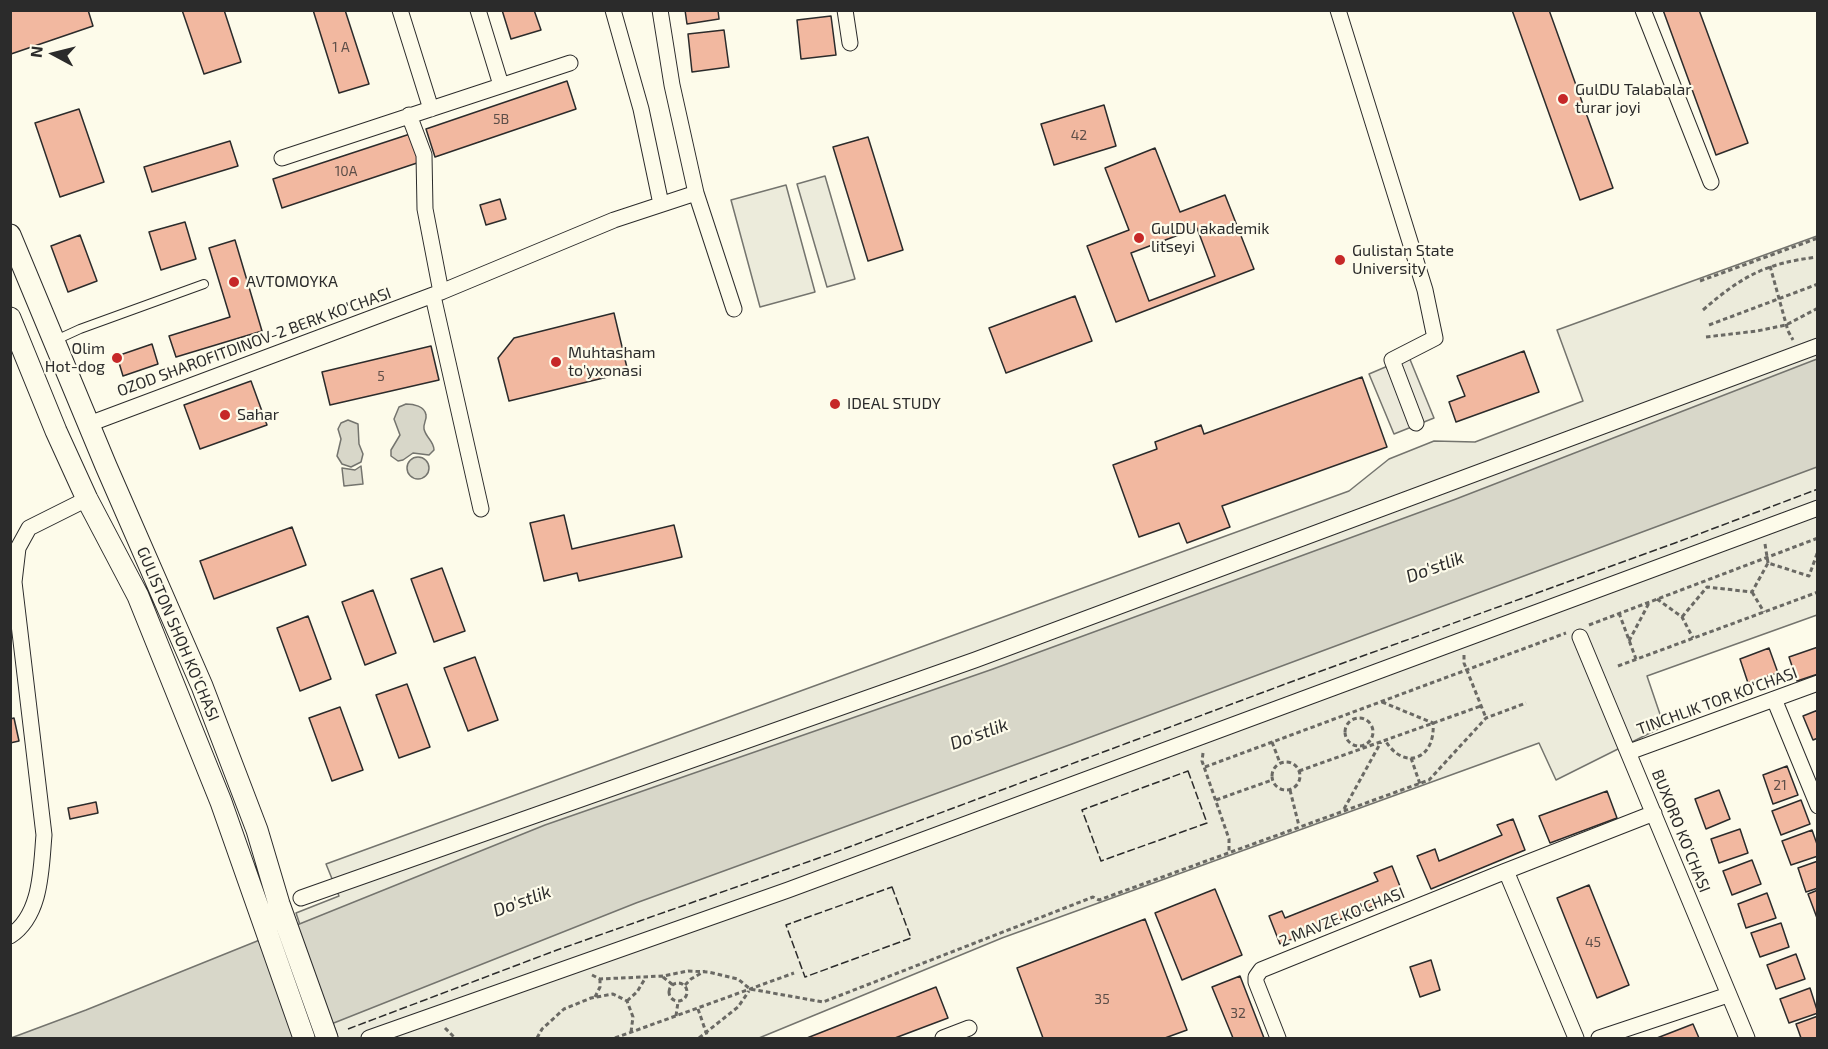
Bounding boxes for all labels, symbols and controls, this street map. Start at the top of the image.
north arrow [24,24,84,84]
house number: 1 А [332,39,350,55]
text: N [26,45,46,59]
place label: GulDU Talabalar turar joyi [1575,80,1692,118]
marker: GulDU Talabalar turar joyi [1556,92,1570,106]
house number: 5B [493,111,509,127]
house number: 42 [1071,127,1087,143]
house number: 10A [335,163,357,179]
place label: GulDU akademik litseyi [1151,219,1269,257]
marker: GulDU akademik litseyi [1132,231,1146,245]
place label: Gulistan State University [1352,241,1454,279]
marker: Gulistan State University [1333,253,1347,267]
place label: AVTOMOYKA [246,272,338,292]
marker: AVTOMOYKA [227,275,241,289]
street label: OZOD SHAROFITDINOV-2 BERK KO'CHASI [114,283,394,401]
place label: Olim Hot-dog [45,339,105,377]
place label: Muhtasham to'yxonasi [568,343,656,381]
marker: Olim Hot-dog [110,351,124,365]
marker: Muhtasham to'yxonasi [549,355,563,369]
house number: 5 [377,368,385,384]
place label: IDEAL STUDY [847,394,941,414]
marker: IDEAL STUDY [828,397,842,411]
place label: Sahar [237,405,279,425]
marker: Sahar [218,408,232,422]
street label: GULISTON SHOH KO'CHASI [133,544,223,724]
water label: Do'stlik [1403,547,1467,587]
street label: TINCHLIK TOR KO'CHASI [1634,663,1800,739]
water label: Do'stlik [947,714,1011,754]
street label: BUXORO KO'CHASI [1648,767,1714,895]
house number: 21 [1773,777,1787,793]
water label: Do'stlik [490,881,554,921]
street label: 2 MAVZE KO'CHASI [1277,883,1407,951]
house number: 45 [1585,934,1601,950]
house number: 35 [1094,991,1110,1007]
house number: 32 [1230,1005,1246,1021]

